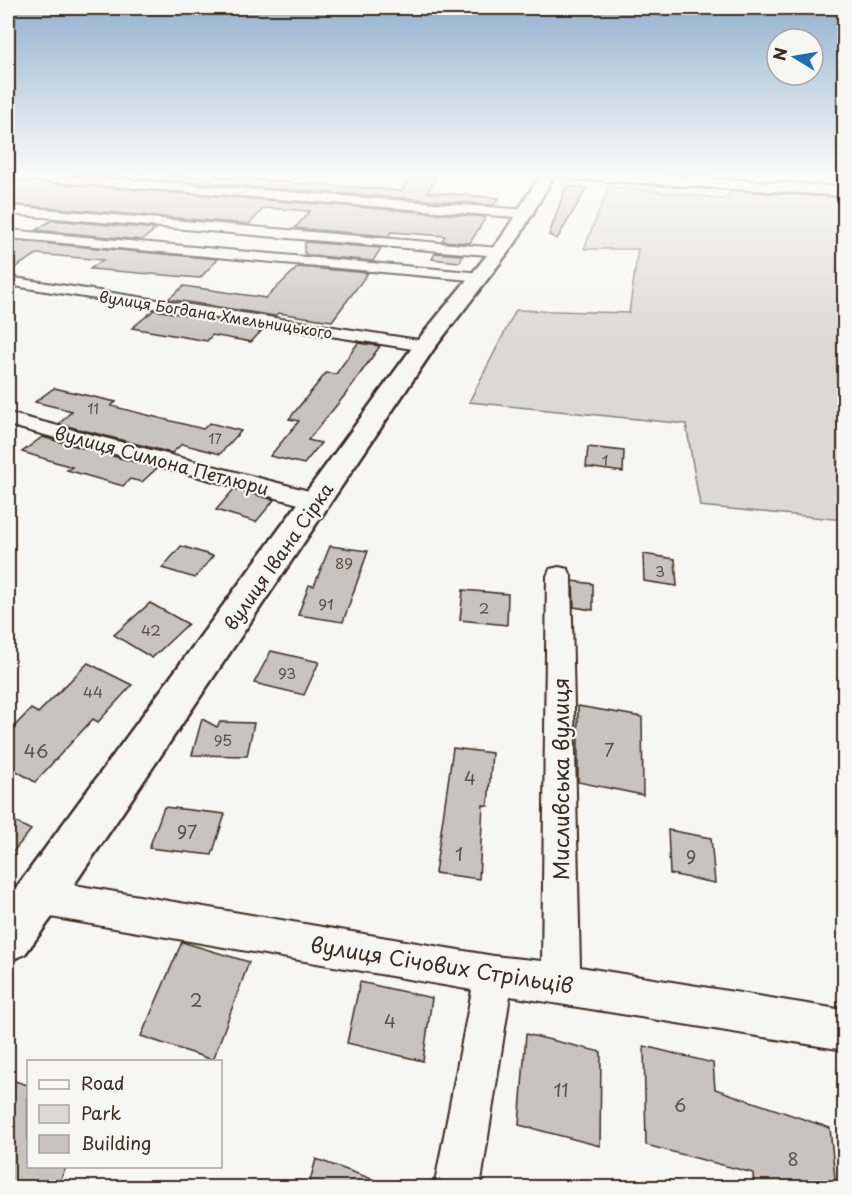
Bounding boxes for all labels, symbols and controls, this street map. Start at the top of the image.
north arrow [765,27,825,87]
text: N [766,45,792,62]
street label: вулиця Богдана Хмельницького [98,284,334,344]
house number: 11 [87,398,99,419]
street label: вулиця Симона Петлюри [52,418,272,502]
house number: 17 [208,428,222,449]
house number: 1 [602,448,608,471]
street label: вулиця Івана Сірка [217,476,340,635]
house number: 89 [335,551,353,574]
house number: 3 [655,559,665,582]
house number: 91 [318,592,334,615]
house number: 2 [479,596,489,619]
house number: 42 [141,618,161,641]
house number: 93 [278,661,296,684]
street label: Мисливська вулиця [544,678,576,880]
house number: 44 [83,680,103,703]
house number: 95 [214,728,232,751]
house number: 7 [604,736,614,763]
house number: 46 [24,737,48,764]
house number: 4 [464,764,476,791]
house number: 97 [177,818,197,845]
house number: 1 [455,840,463,867]
house number: 9 [686,843,696,870]
street label: вулиця Січових Стрільців [308,927,576,1001]
house number: 2 [190,986,202,1013]
house number: 4 [384,1007,396,1034]
legend [27,1060,222,1168]
text: Road [81,1069,125,1096]
house number: 11 [553,1076,569,1103]
house number: 6 [674,1091,686,1118]
text: Park [81,1099,121,1126]
text: Building [81,1129,151,1156]
house number: 8 [787,1145,799,1172]

